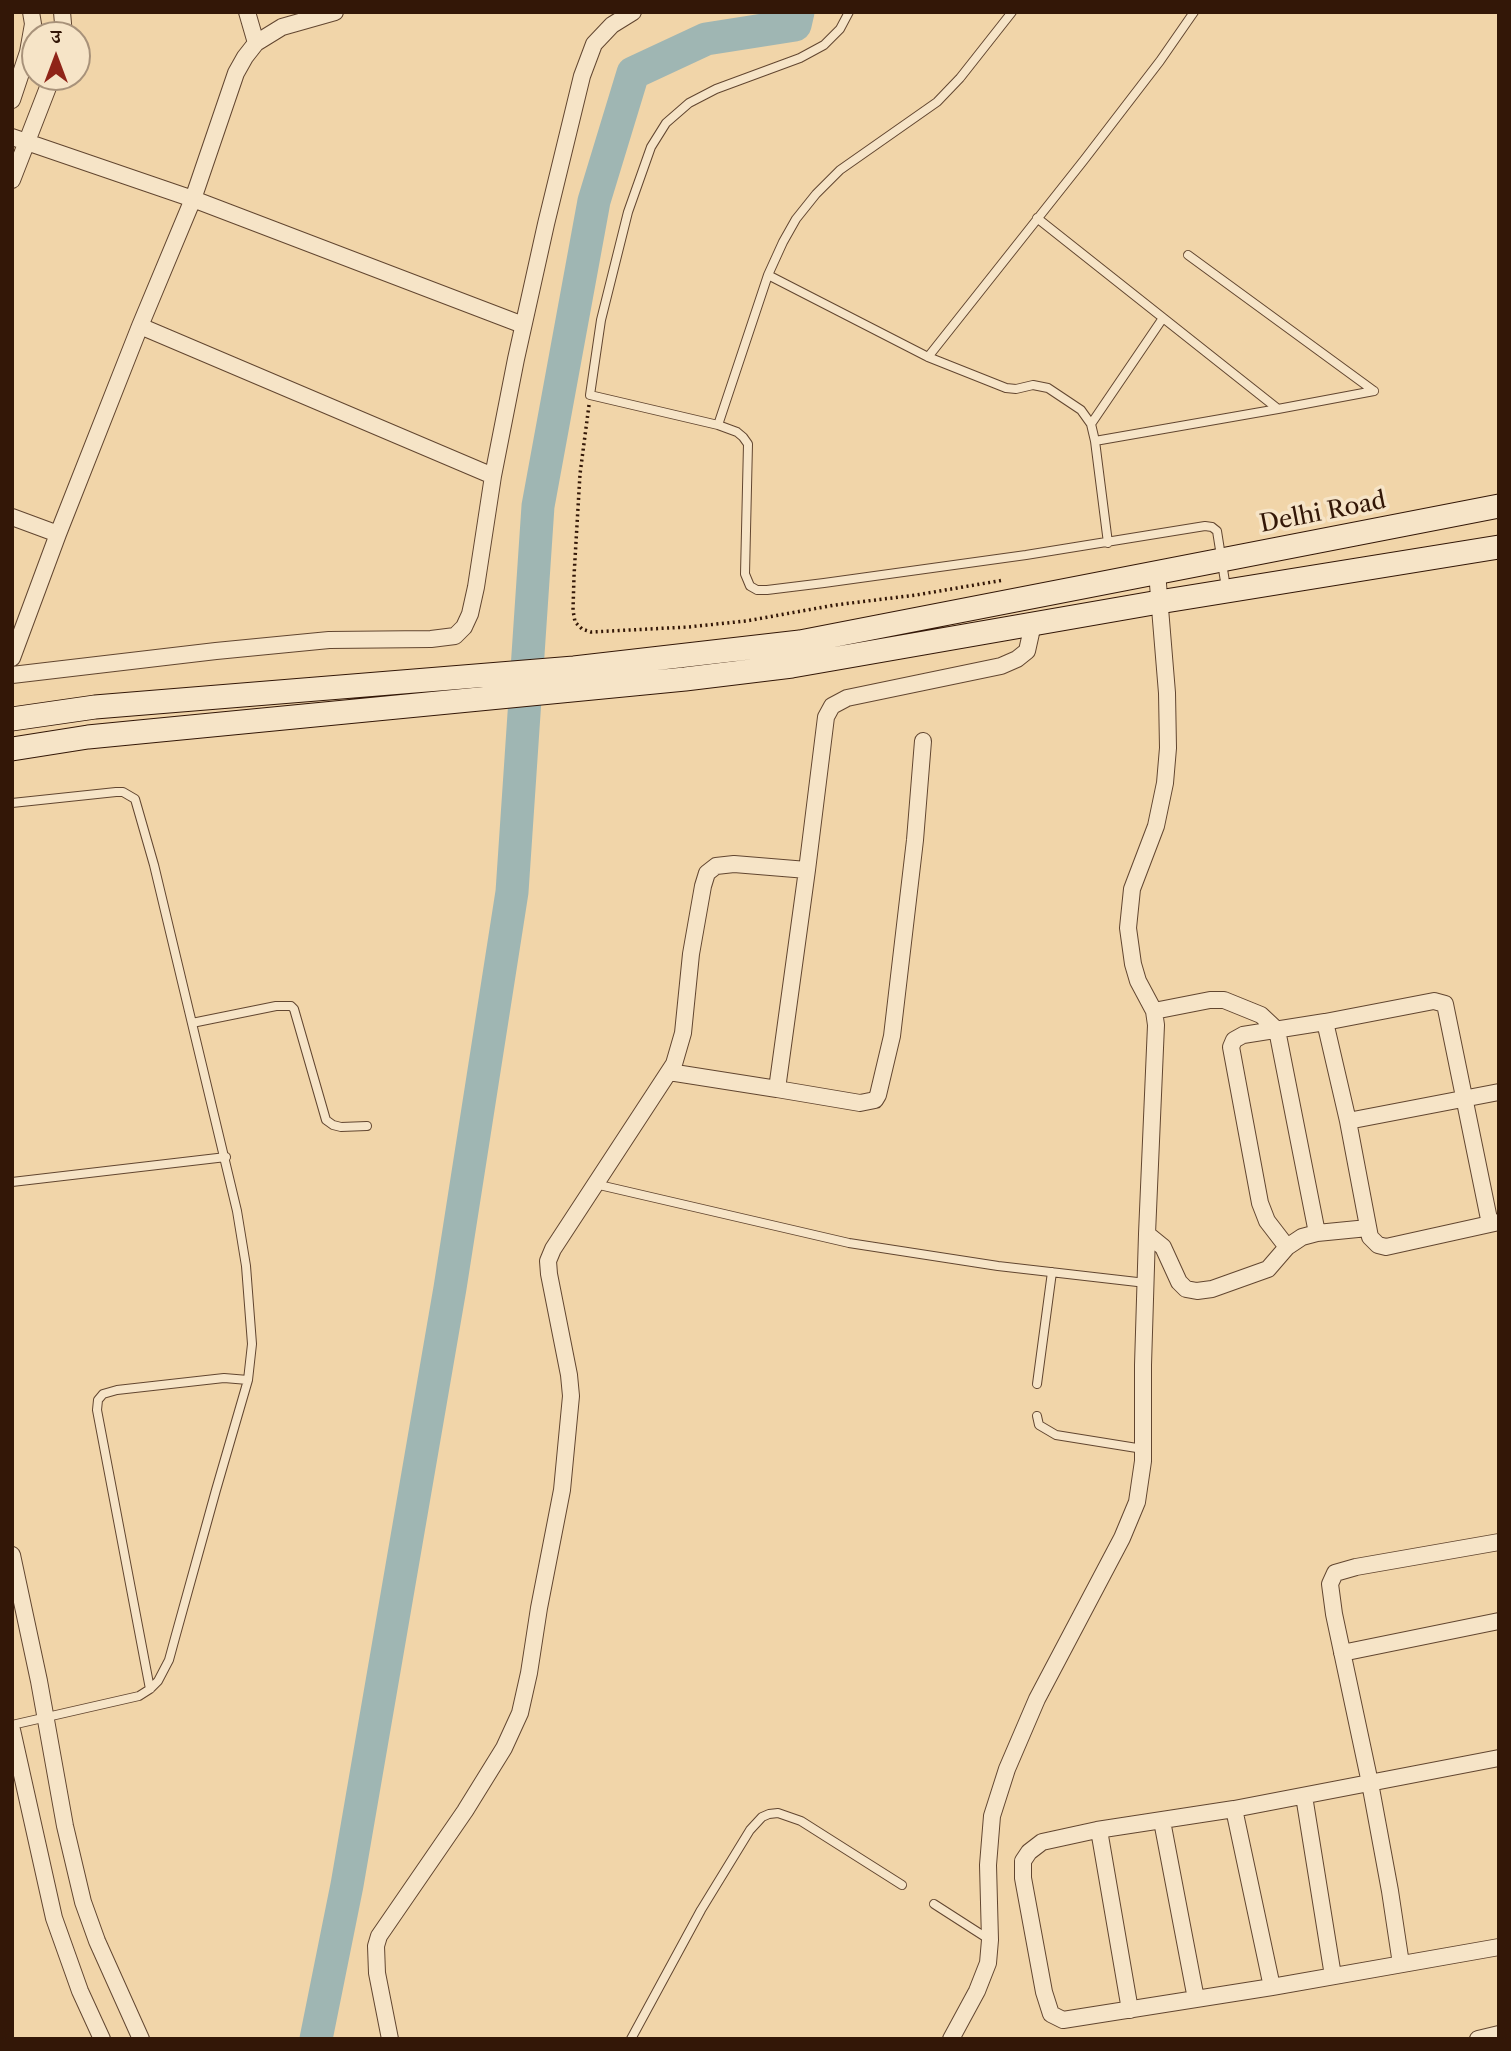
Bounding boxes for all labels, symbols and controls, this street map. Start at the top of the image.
north arrow [21,21,91,91]
text: उ [51,25,61,48]
street label: Delhi Road [1257,487,1389,539]

